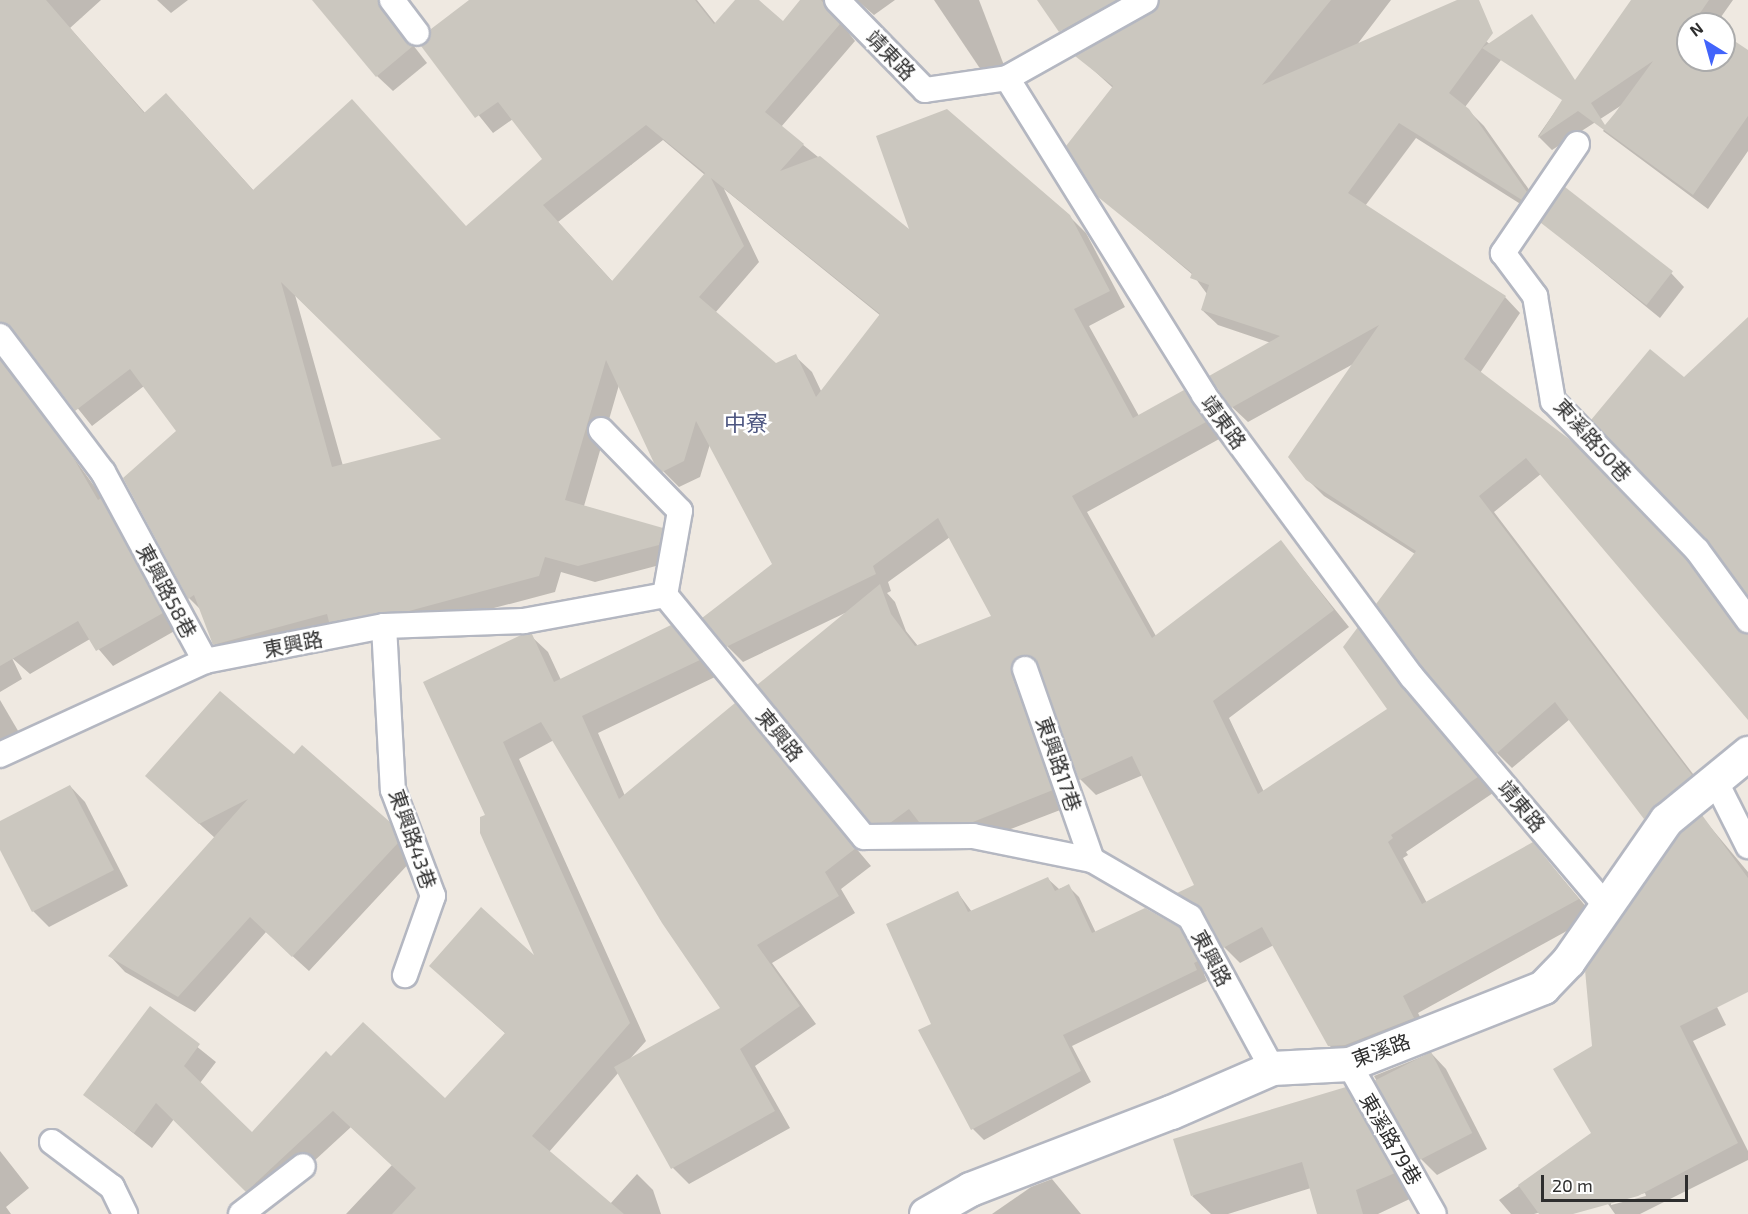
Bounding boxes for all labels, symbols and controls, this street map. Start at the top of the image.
north arrow [1676,12,1736,72]
text: N [1686,18,1706,40]
street label: 靖東路 [862,25,920,85]
street label: 靖東路 [1197,391,1251,453]
street label: 東溪路50巷 [1550,394,1636,486]
district label: 中寮 [724,410,768,436]
street label: 東興路58巷 [132,540,202,642]
street label: 東興路 [261,626,325,662]
street label: 東興路 [752,704,808,766]
street label: 東興路17巷 [1032,714,1086,814]
street label: 靖東路 [1494,775,1550,837]
street label: 東興路43巷 [385,786,441,892]
street label: 東興路 [1187,926,1237,990]
street label: 東溪路 [1349,1028,1413,1072]
street label: 東溪路79巷 [1355,1089,1427,1189]
scale bar [1544,1163,1691,1201]
text: 20 m [1552,1174,1593,1196]

